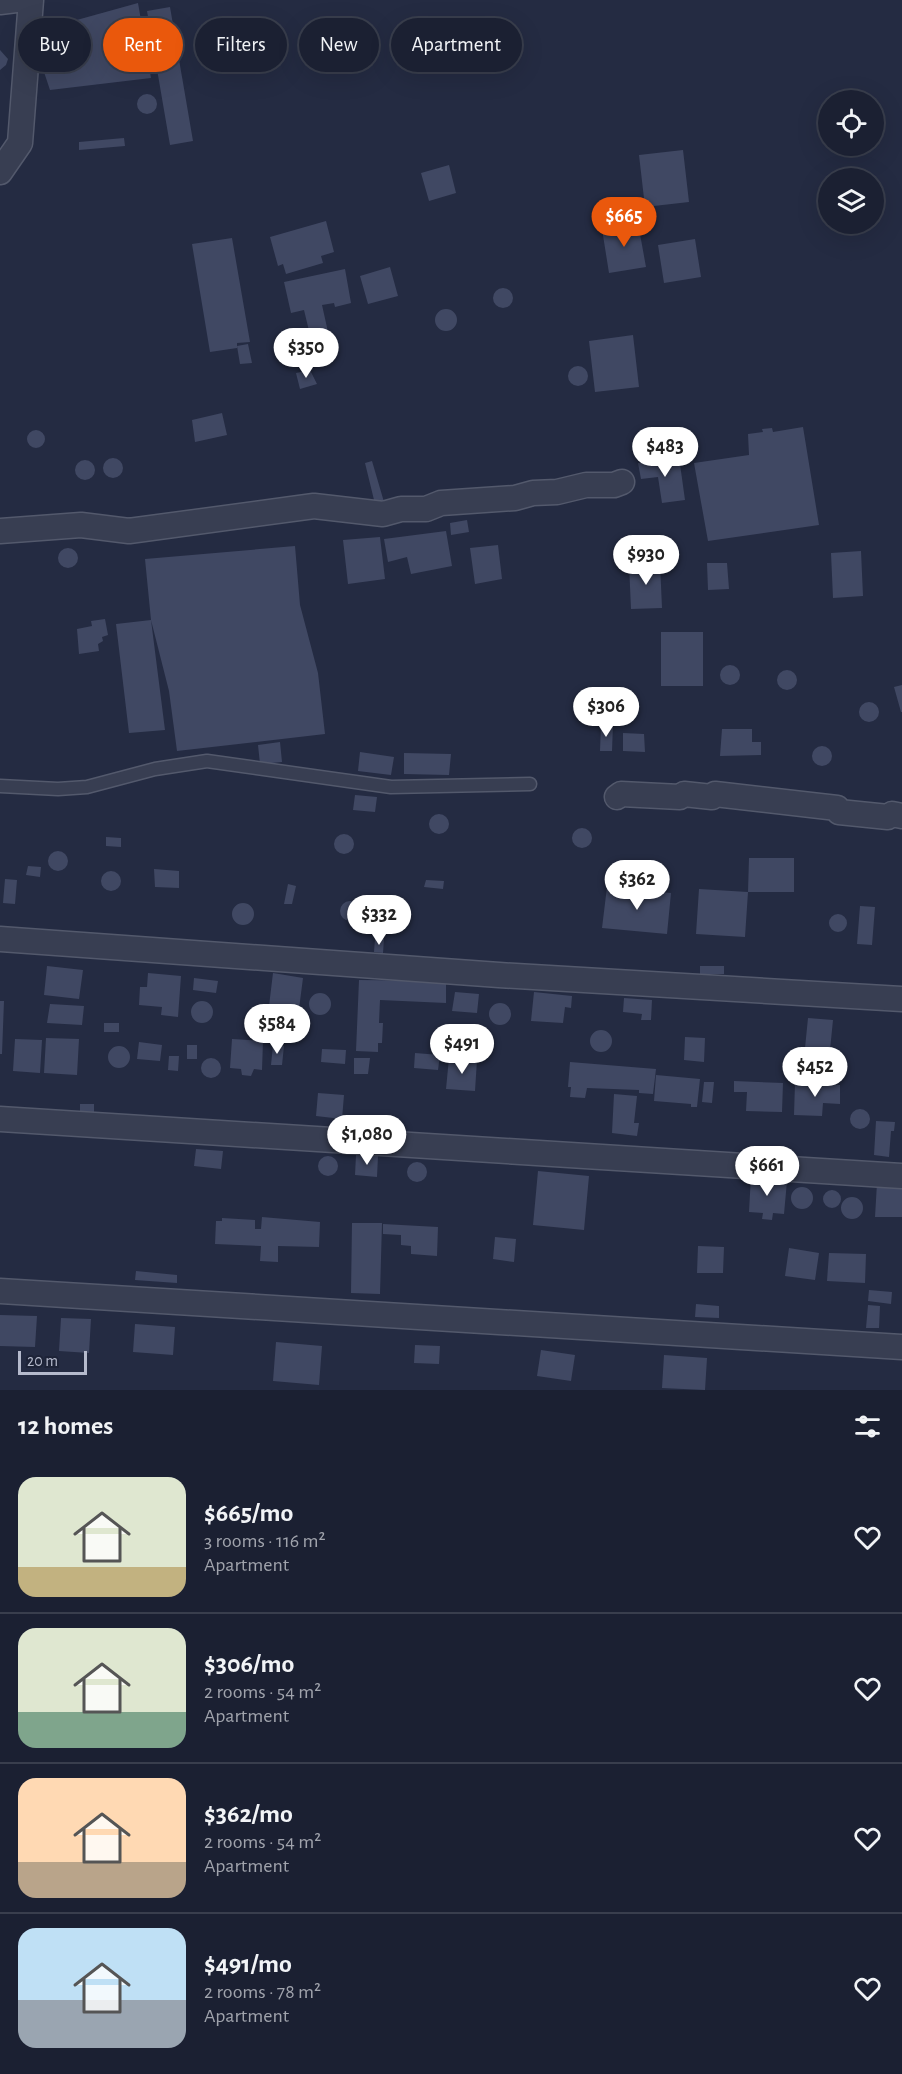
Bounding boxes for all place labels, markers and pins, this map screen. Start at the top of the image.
pin: $665 [588,197,660,248]
pin: $350 [270,328,342,379]
pin: $483 [629,427,701,478]
pin: $930 [610,535,682,586]
pin: $306 [570,687,642,738]
pin: $362 [601,860,673,911]
pin: $332 [343,895,415,946]
pin: $584 [241,1004,313,1055]
pin: $491 [426,1024,498,1075]
pin: $452 [779,1047,851,1098]
pin: $1,080 [318,1115,416,1166]
pin: $661 [731,1146,803,1197]

